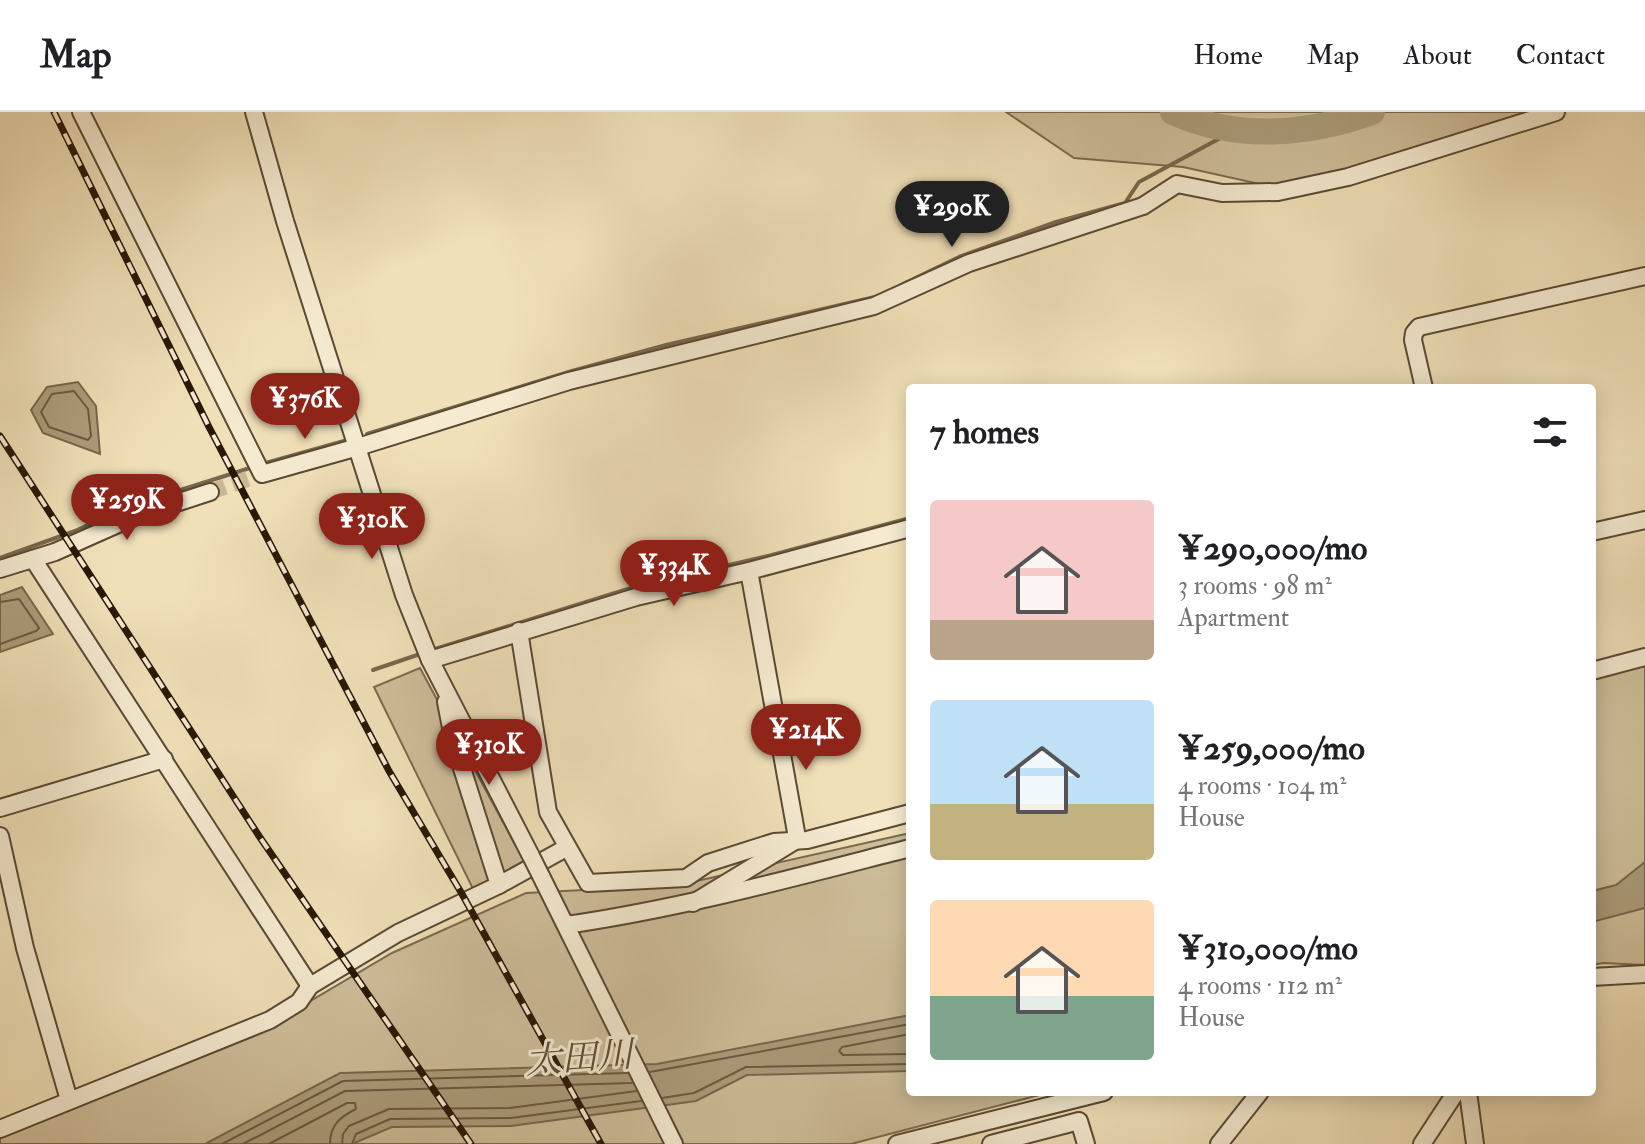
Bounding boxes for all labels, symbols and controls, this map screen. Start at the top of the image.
text: Map [40,31,111,79]
text: Home [1193,38,1263,73]
text: Map [1307,38,1359,73]
text: About [1403,38,1472,73]
text: Contact [1516,38,1605,73]
pin: ¥290K [896,181,1008,249]
text: ¥290K [913,191,991,223]
pin: ¥376K [249,373,361,441]
text: ¥376K [269,383,341,415]
icon: filters [1528,410,1572,454]
text: 7 homes [930,411,1039,454]
pin: ¥259K [71,474,183,542]
text: ¥259K [89,484,165,516]
pin: ¥310K [316,493,428,561]
text: ¥310K [337,503,407,535]
text: ¥290,000/mo [1178,527,1367,570]
icon: home [994,532,1090,628]
pin: ¥334K [618,540,730,608]
text: ¥334K [638,550,710,582]
text: 3 rooms · 98 m² [1178,570,1332,602]
text: Apartment [1178,602,1289,634]
pin: ¥214K [750,704,862,772]
text: ¥214K [769,714,843,746]
pin: ¥310K [433,719,545,787]
text: ¥259,000/mo [1178,727,1365,770]
text: ¥310K [454,729,524,761]
icon: home [994,732,1090,828]
text: 4 rooms · 104 m² [1178,770,1347,802]
text: House [1178,802,1245,834]
text: ¥310,000/mo [1178,927,1358,970]
icon: home [994,932,1090,1028]
text: 4 rooms · 112 m² [1178,970,1342,1002]
text: House [1178,1002,1245,1034]
water label: 太田川 [524,1032,638,1084]

